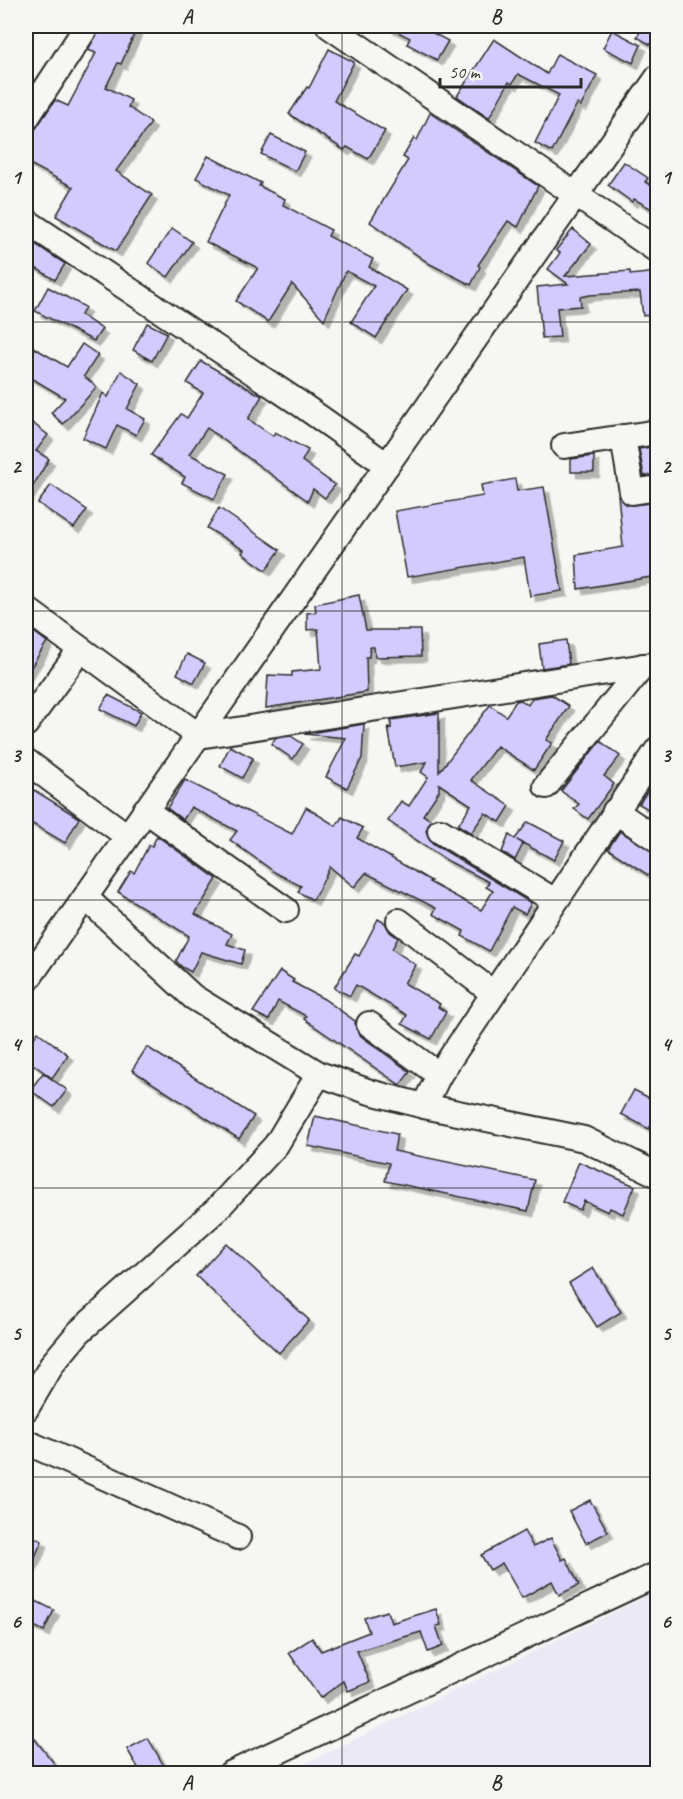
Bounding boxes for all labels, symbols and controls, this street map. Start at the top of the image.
text: A [182,4,194,29]
text: B [491,4,503,29]
scale bar [440,51,581,89]
text: 50 m [449,61,482,83]
text: 1 [12,165,23,190]
text: 1 [662,165,673,190]
text: 2 [12,454,23,479]
text: 2 [662,454,673,479]
text: 3 [12,743,23,768]
text: 3 [662,743,673,768]
text: 4 [12,1032,24,1057]
text: 4 [662,1032,674,1057]
text: 5 [12,1321,23,1346]
text: 5 [662,1321,673,1346]
text: 6 [11,1609,22,1634]
text: 6 [661,1609,672,1634]
text: A [182,1770,194,1795]
text: B [491,1770,503,1795]

